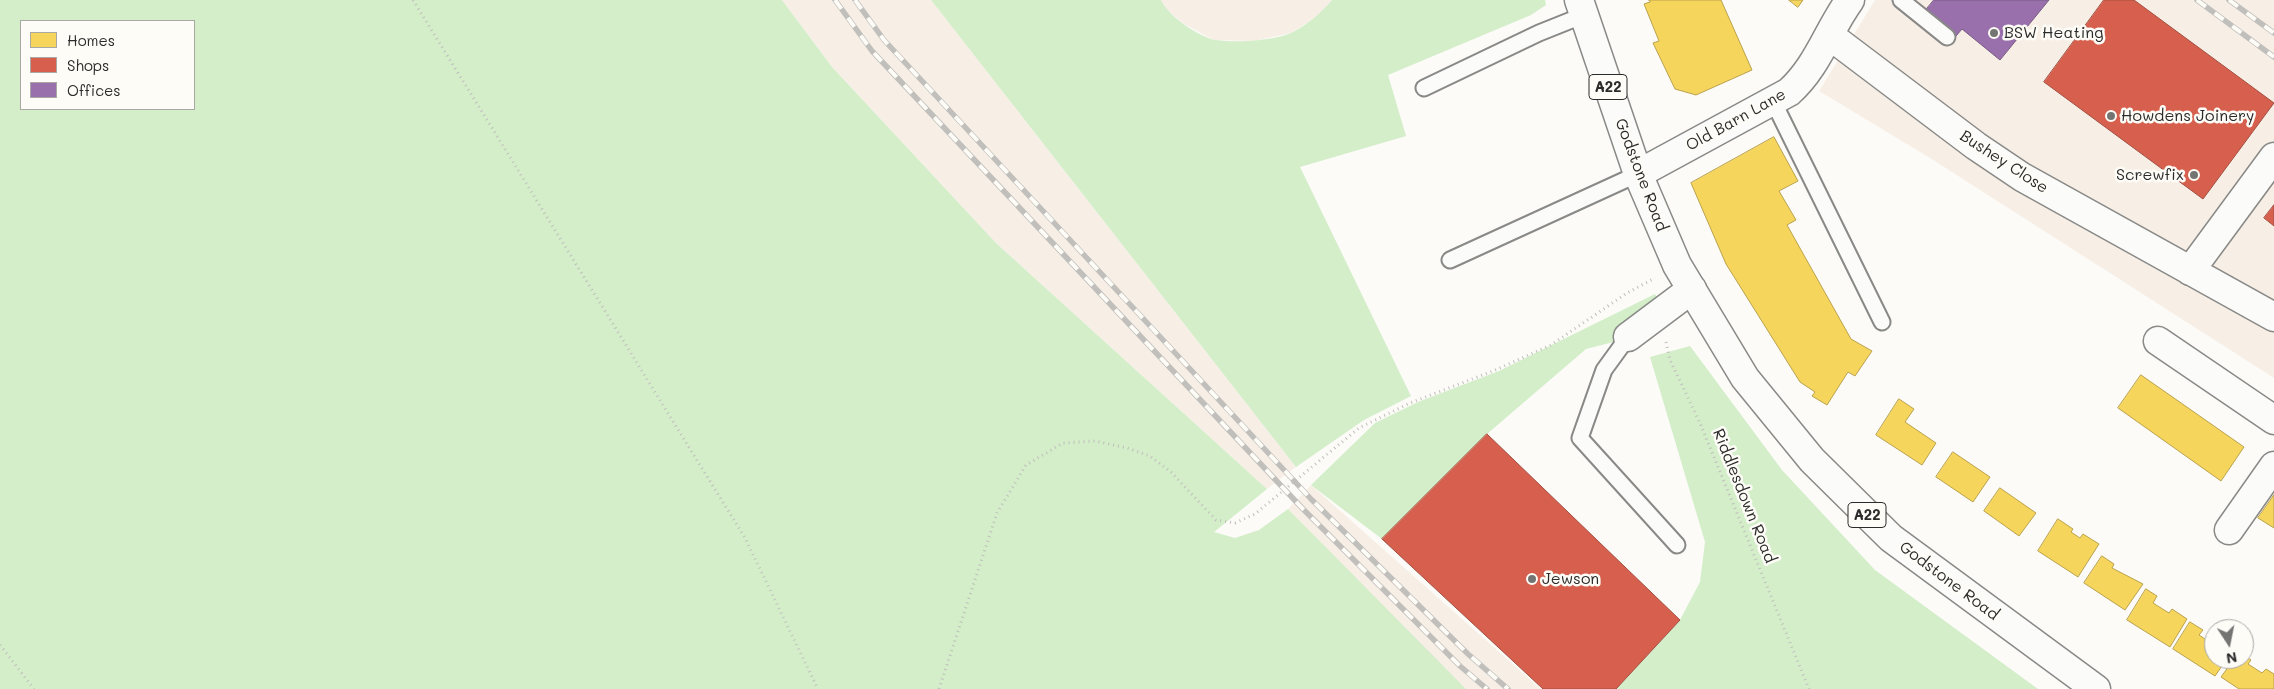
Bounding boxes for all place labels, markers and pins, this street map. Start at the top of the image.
place label: BSW Heating [2004,23,2103,43]
marker: BSW Heating [1988,27,2000,39]
place label: Howdens Joinery [2121,106,2254,126]
marker: Howdens Joinery [2105,110,2117,122]
place label: Screwfix [2116,165,2184,185]
marker: Screwfix [2188,169,2200,181]
place label: Jewson [1542,569,1599,589]
marker: Jewson [1526,573,1538,585]

